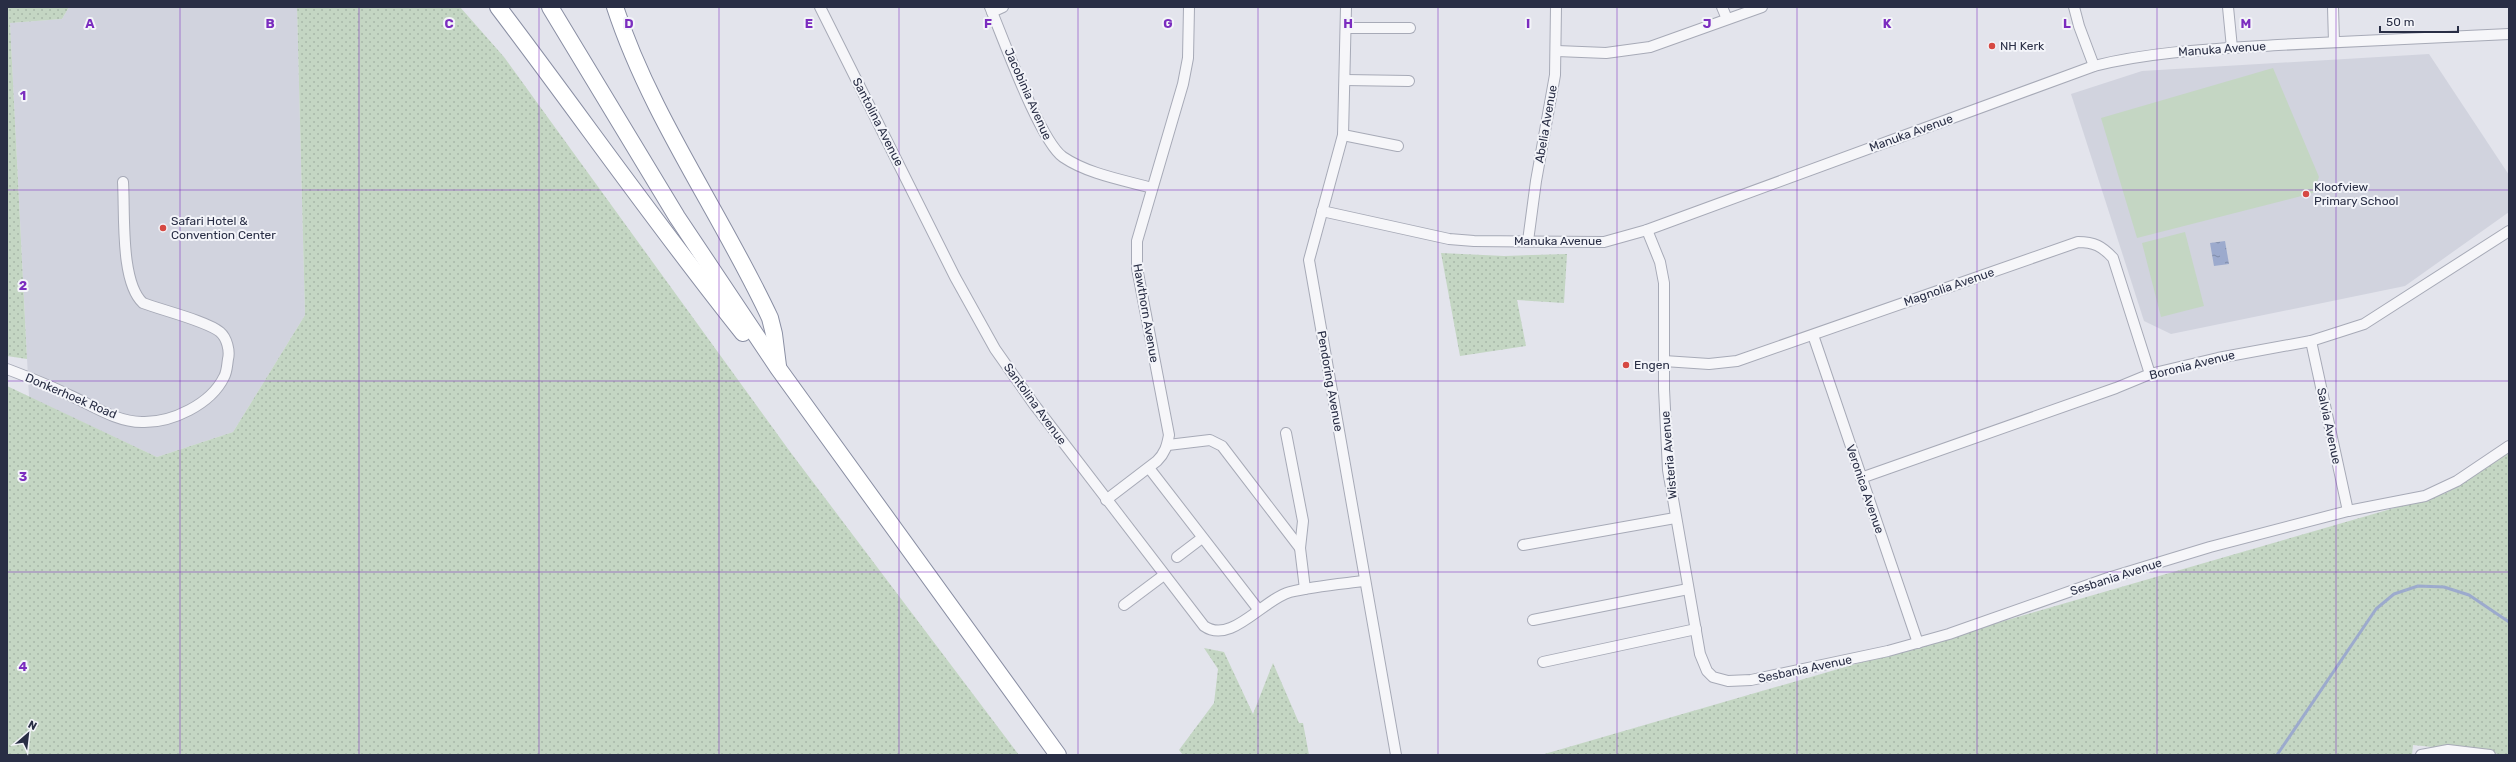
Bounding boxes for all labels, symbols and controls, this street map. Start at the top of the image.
scale bar [2380,8,2458,34]
text: 50 m [2386,15,2414,29]
text: A [85,16,95,31]
text: B [265,16,275,31]
text: C [444,16,454,31]
text: D [624,16,634,31]
text: E [805,16,813,31]
text: F [984,16,992,31]
text: G [1163,16,1173,31]
text: H [1343,16,1353,31]
text: I [1526,16,1530,31]
text: J [1703,16,1711,31]
text: K [1883,16,1892,31]
text: L [2063,16,2071,31]
text: M [2241,16,2251,31]
place label: NH Kerk [2000,39,2045,53]
street label: Manuka Avenue [2178,39,2267,59]
marker: NH Kerk [1987,41,1997,51]
street label: Jacobinia Avenue [1001,46,1055,142]
street label: Santolina Avenue [850,76,906,169]
street label: Abelia Avenue [1532,84,1560,164]
text: 1 [20,88,26,103]
street label: Manuka Avenue [1867,111,1955,155]
place label: Kloofview Primary School [2314,180,2398,208]
marker: Kloofview Primary School [2301,189,2311,199]
place label: Safari Hotel & Convention Center [171,214,276,242]
marker: Safari Hotel & Convention Center [158,223,168,233]
street label: Manuka Avenue [1514,234,1602,248]
street label: Hawthorn Avenue [1130,262,1162,364]
street label: Magnolia Avenue [1902,265,1996,309]
text: 2 [19,278,27,293]
street label: Pendoring Avenue [1314,329,1346,433]
street label: Boronia Avenue [2148,348,2236,382]
place label: Engen [1634,358,1670,372]
marker: Engen [1621,360,1631,370]
street label: Santolina Avenue [1001,361,1069,448]
street label: Donkerhoek Road [23,370,119,422]
street label: Salvia Avenue [2314,386,2344,466]
street label: Wisteria Avenue [1658,410,1680,500]
street label: Veronica Avenue [1843,443,1887,536]
text: 3 [19,469,28,484]
street label: Sesbania Avenue [2068,555,2164,598]
street label: Sesbania Avenue [1757,652,1853,686]
text: 4 [19,659,28,674]
north arrow [8,714,48,754]
text: N [26,718,39,733]

